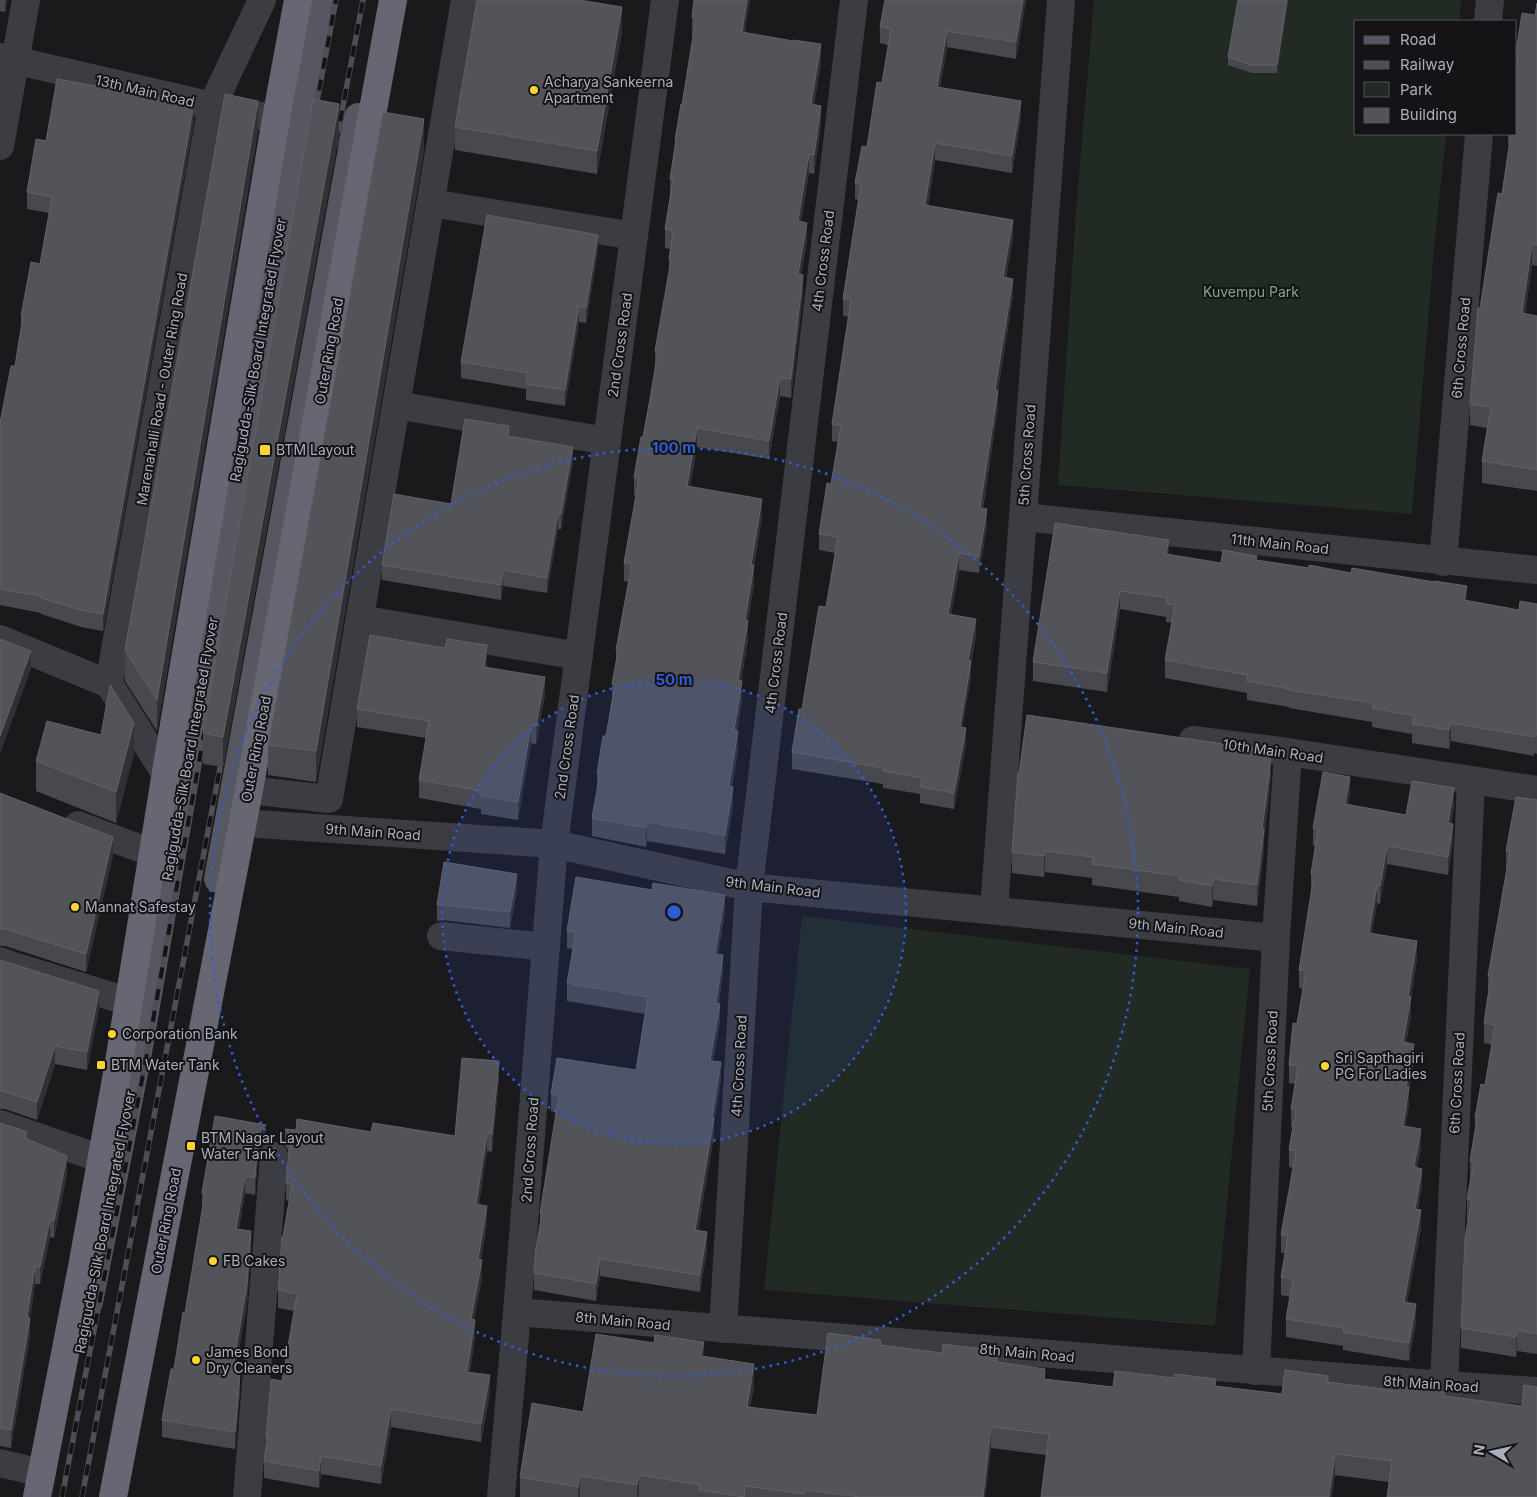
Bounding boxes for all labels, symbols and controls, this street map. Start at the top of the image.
legend [1354,20,1517,135]
text: Road [1400,30,1436,49]
text: Railway [1400,55,1455,74]
street label: 13th Main Road [94,71,196,110]
place label: Acharya Sankeerna Apartment [544,73,673,106]
text: Park [1400,80,1433,99]
marker: Acharya Sankeerna Apartment [528,84,540,96]
text: Building [1400,105,1457,124]
street label: 4th Cross Road [808,209,837,313]
street label: Ragigudda-Silk Board Integrated Flyover [226,217,289,483]
street label: Marenahalli Road - Outer Ring Road [133,271,190,507]
park label: Kuvempu Park [1203,283,1299,300]
street label: 2nd Cross Road [604,292,635,398]
street label: Outer Ring Road [311,296,346,405]
street label: 6th Cross Road [1448,297,1473,399]
street label: 5th Cross Road [1014,404,1039,506]
text: 100 m [652,438,696,457]
place label: BTM Layout [276,441,355,458]
marker: BTM Layout [258,443,272,457]
street label: 11th Main Road [1230,530,1330,557]
street label: 4th Cross Road [761,611,790,715]
street label: Ragigudda-Silk Board Integrated Flyover [158,616,221,882]
text: 50 m [656,670,692,689]
street label: Outer Ring Road [237,694,274,803]
street label: 2nd Cross Road [551,694,582,800]
street label: 10th Main Road [1222,735,1324,766]
street label: 9th Main Road [325,820,421,843]
street label: 9th Main Road [725,872,822,901]
place label: Mannat Safestay [85,898,196,915]
marker: Mannat Safestay [69,901,81,913]
centre of rings [665,903,683,921]
street label: 9th Main Road [1128,914,1224,941]
street label: 5th Cross Road [1258,1010,1281,1112]
street label: 4th Cross Road [727,1015,750,1117]
place label: Corporation Bank [122,1025,238,1042]
marker: Corporation Bank [106,1028,118,1040]
street label: 6th Cross Road [1445,1032,1468,1134]
place label: Sri Sapthagiri PG For Ladies [1335,1049,1427,1082]
place label: BTM Water Tank [111,1056,220,1073]
marker: BTM Water Tank [95,1059,107,1071]
marker: Sri Sapthagiri PG For Ladies [1319,1060,1331,1072]
street label: Ragigudda-Silk Board Integrated Flyover [71,1089,138,1355]
street label: 2nd Cross Road [517,1097,542,1203]
place label: BTM Nagar Layout Water Tank [201,1129,324,1162]
marker: BTM Nagar Layout Water Tank [185,1140,197,1152]
street label: Outer Ring Road [147,1166,184,1275]
place label: FB Cakes [223,1252,285,1269]
marker: FB Cakes [207,1255,219,1267]
street label: 8th Main Road [575,1308,671,1333]
street label: 8th Main Road [979,1340,1075,1365]
place label: James Bond Dry Cleaners [206,1343,292,1376]
marker: James Bond Dry Cleaners [190,1354,202,1366]
street label: 8th Main Road [1383,1372,1479,1395]
north arrow [1467,1427,1517,1477]
text: N [1469,1443,1488,1456]

